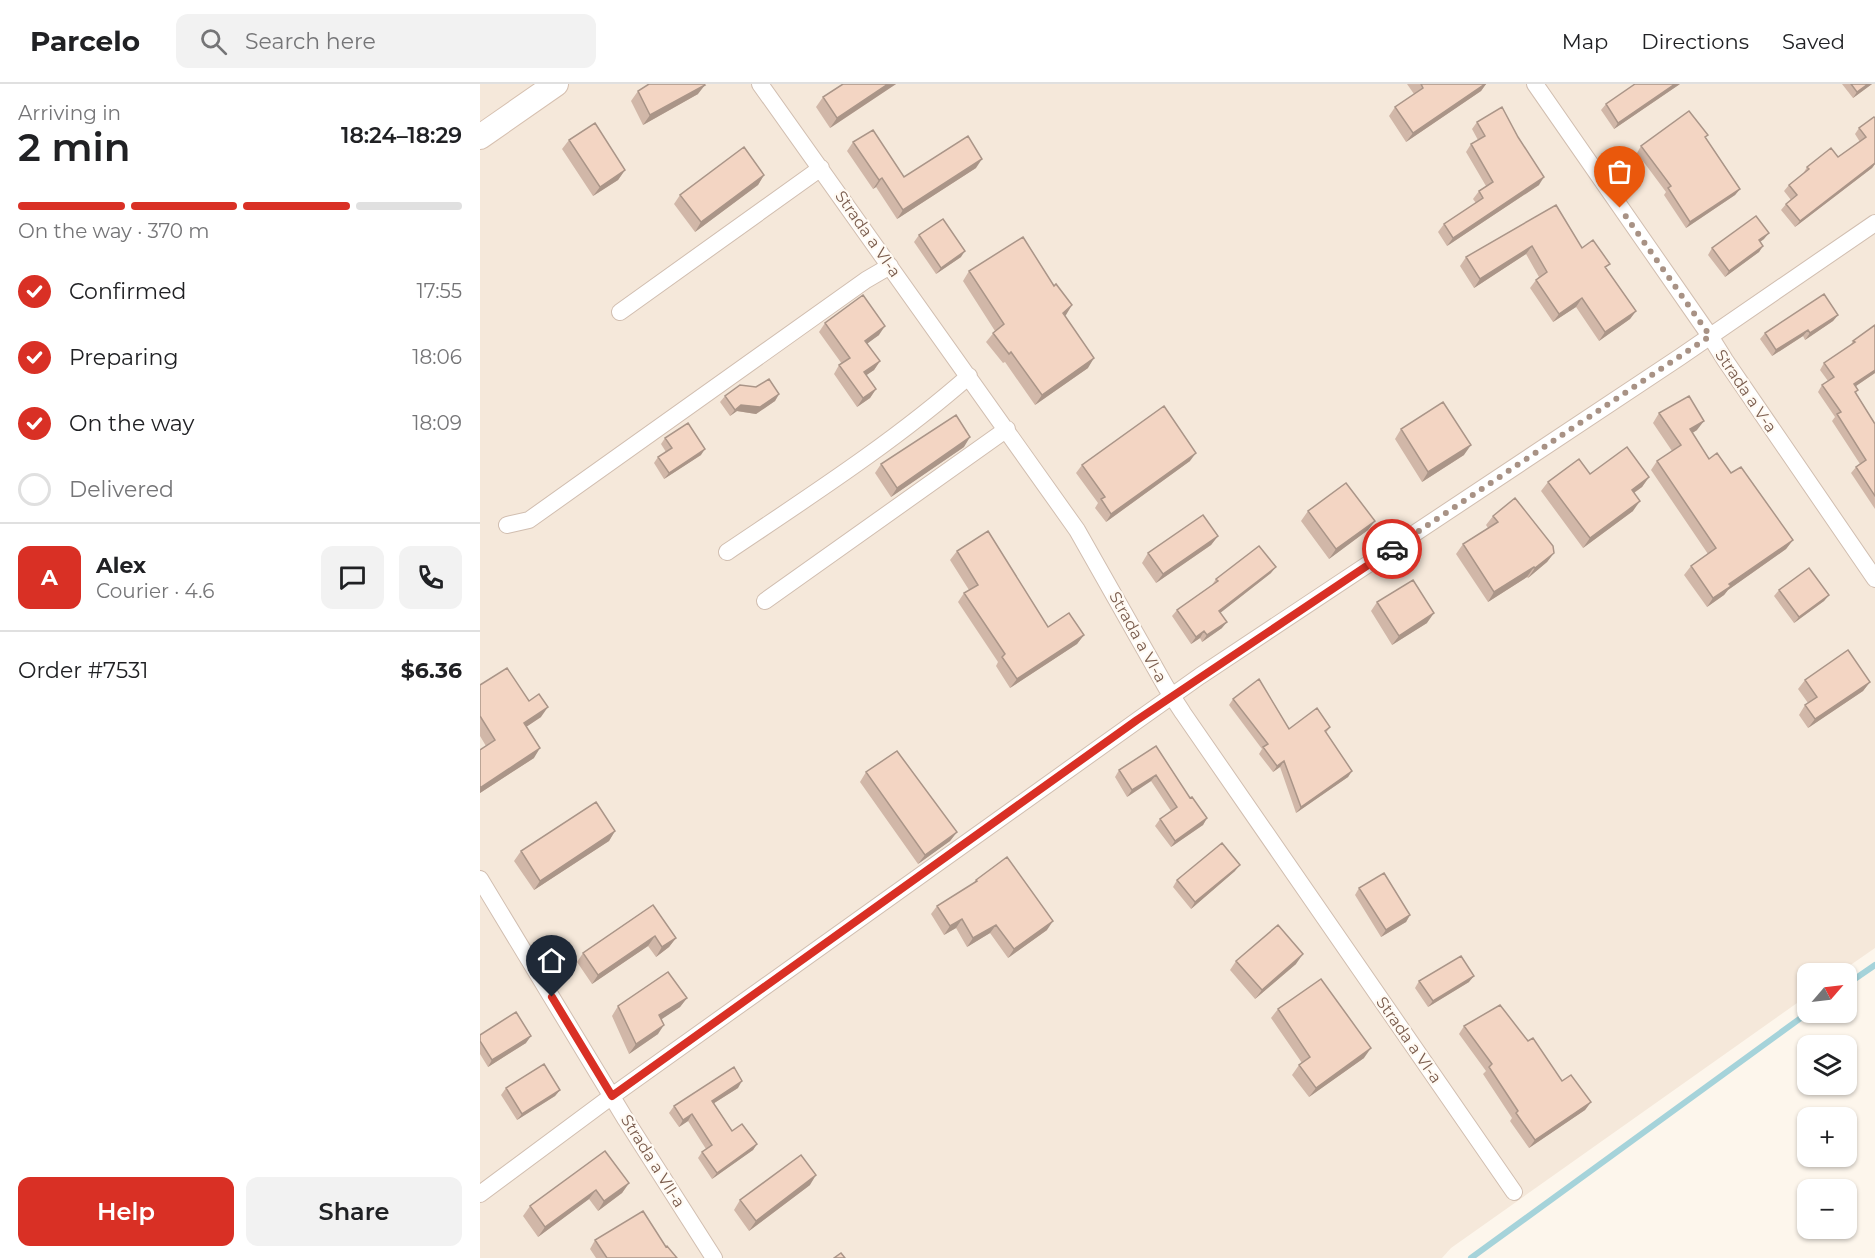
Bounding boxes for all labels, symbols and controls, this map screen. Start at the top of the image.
search box [176,14,596,68]
text: Parcelo [30,24,140,58]
icon: search [197,25,230,58]
text: Search here [245,28,376,55]
text: Map [1562,29,1608,54]
text: Directions [1641,29,1749,54]
text: Saved [1782,29,1845,54]
text: Arriving in [18,101,121,125]
text: 18:24–18:29 [341,122,462,149]
text: 2 min [18,123,131,171]
pin [1594,146,1645,208]
icon: bag [1603,155,1636,188]
street label: Strada a VI-a [831,187,905,281]
text: On the way · 370 m [18,219,210,243]
icon: check [18,275,51,308]
text: Confirmed [69,278,186,305]
text: 17:55 [417,279,462,303]
icon: check [18,341,51,374]
text: Preparing [69,344,178,371]
text: 18:06 [412,345,462,369]
street label: Strada a V-a [1711,346,1781,436]
icon: check [18,407,51,440]
text: On the way [69,410,194,437]
text: 18:09 [412,411,462,435]
text: Delivered [69,476,174,503]
courier [1362,519,1422,579]
icon: car [1376,533,1409,566]
button: chat [321,546,384,609]
button: phone [399,546,462,609]
text: Alex [96,552,146,579]
text: A [41,564,58,591]
text: Courier · 4.6 [96,579,214,603]
street label: Strada a VI-a [1105,588,1171,686]
text: Order #7531 [18,657,148,684]
text: $6.36 [401,657,462,684]
pin [526,935,577,997]
icon: home [535,944,568,977]
north arrow [1797,963,1857,1023]
map controls [1797,963,1857,1239]
street label: Strada a VI-a [1372,993,1446,1087]
button: layers [1797,1035,1857,1095]
button: + [1797,1107,1857,1167]
street label: Strada a VII-a [617,1111,689,1211]
button: Help [18,1177,234,1246]
button: Share [246,1177,462,1246]
button: − [1797,1179,1857,1239]

